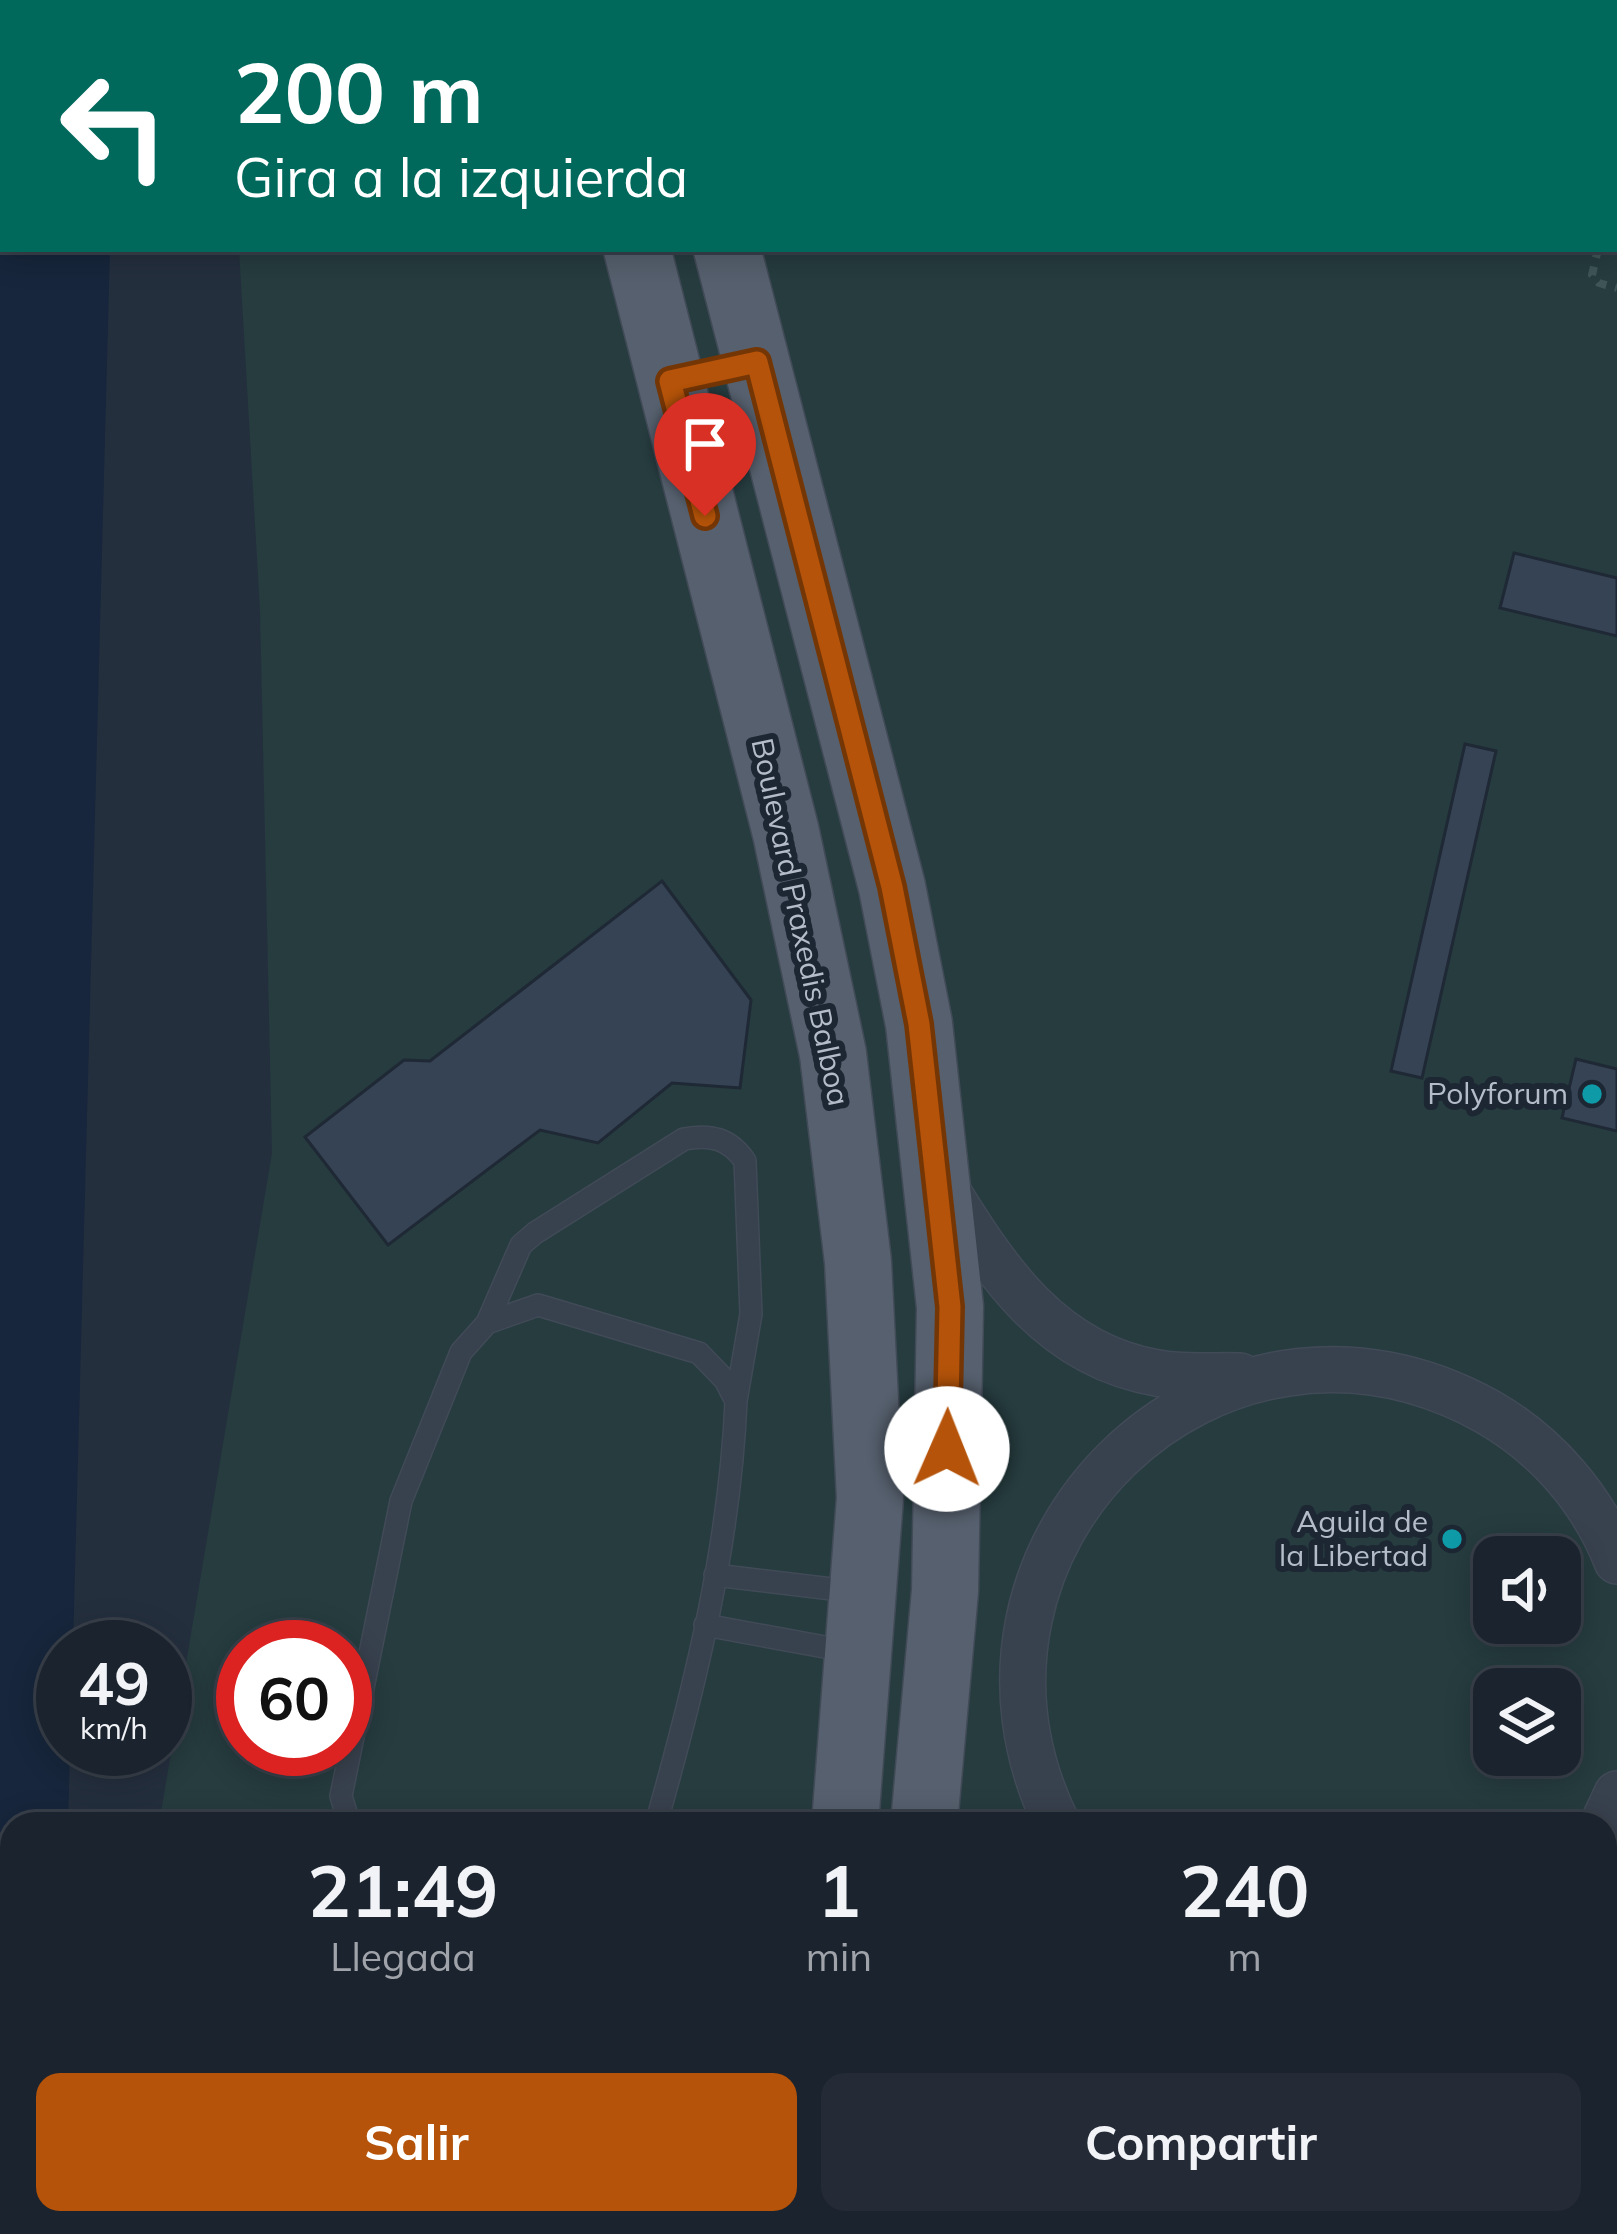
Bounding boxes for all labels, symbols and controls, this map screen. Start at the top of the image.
text: 200 m [234,39,484,144]
icon: left [36,48,192,204]
text: Gira a la izquierda [234,143,688,211]
pin [654,393,756,516]
icon: arrive [672,411,738,477]
street label: Boulevard Praxedis Balboa [743,735,859,1109]
place label: Polyforum [1427,1074,1568,1112]
marker: Polyforum [1579,1081,1605,1107]
position arrow [884,1386,1010,1512]
place label: Aguila de la Libertad [1279,1502,1428,1574]
marker: Aguila de la Libertad [1439,1526,1465,1552]
map controls [1473,1536,1581,1776]
button: sound [1473,1536,1581,1644]
speed limit sign: 60 [216,1620,372,1776]
text: 49 [78,1645,150,1720]
button: layers [1473,1668,1581,1776]
text: km/h [80,1709,148,1747]
text: 21:49 [308,1845,498,1935]
text: 1 [817,1845,861,1935]
text: 240 [1180,1845,1309,1935]
text: Llegada [330,1932,476,1981]
text: min [806,1932,872,1981]
text: m [1227,1932,1262,1981]
button: Salir [36,2073,797,2211]
button: Compartir [821,2073,1581,2211]

